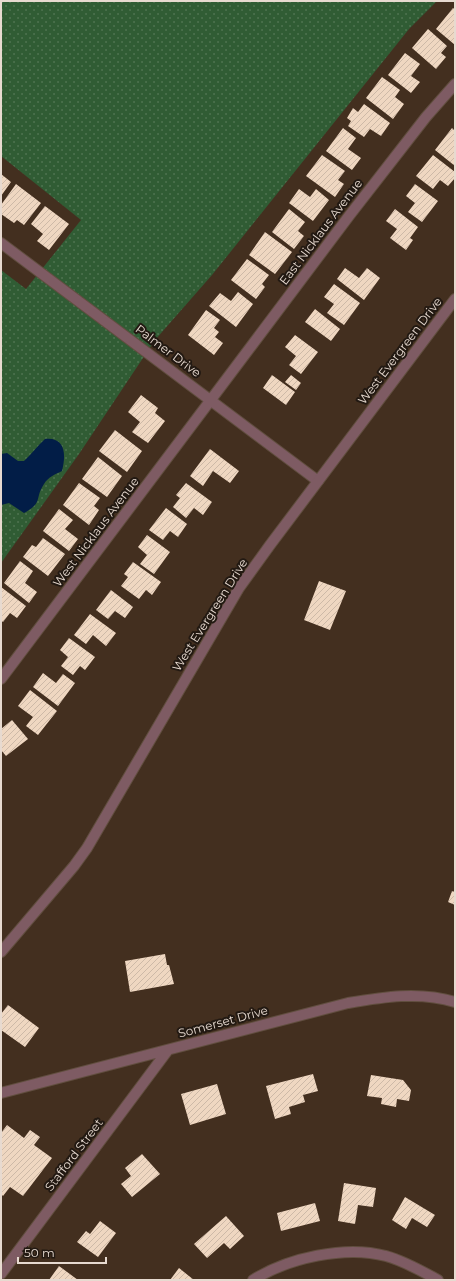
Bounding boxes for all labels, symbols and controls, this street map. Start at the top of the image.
street label: East Nicklaus Avenue [276,176,365,287]
street label: West Evergreen Drive [354,294,445,407]
street label: Palmer Drive [133,321,204,380]
street label: West Nicklaus Avenue [50,474,142,589]
street label: West Evergreen Drive [169,556,250,674]
street label: Somerset Drive [176,1002,269,1041]
street label: Stafford Street [41,1115,106,1194]
scale bar [18,1239,106,1265]
text: 50 m [24,1245,55,1260]

